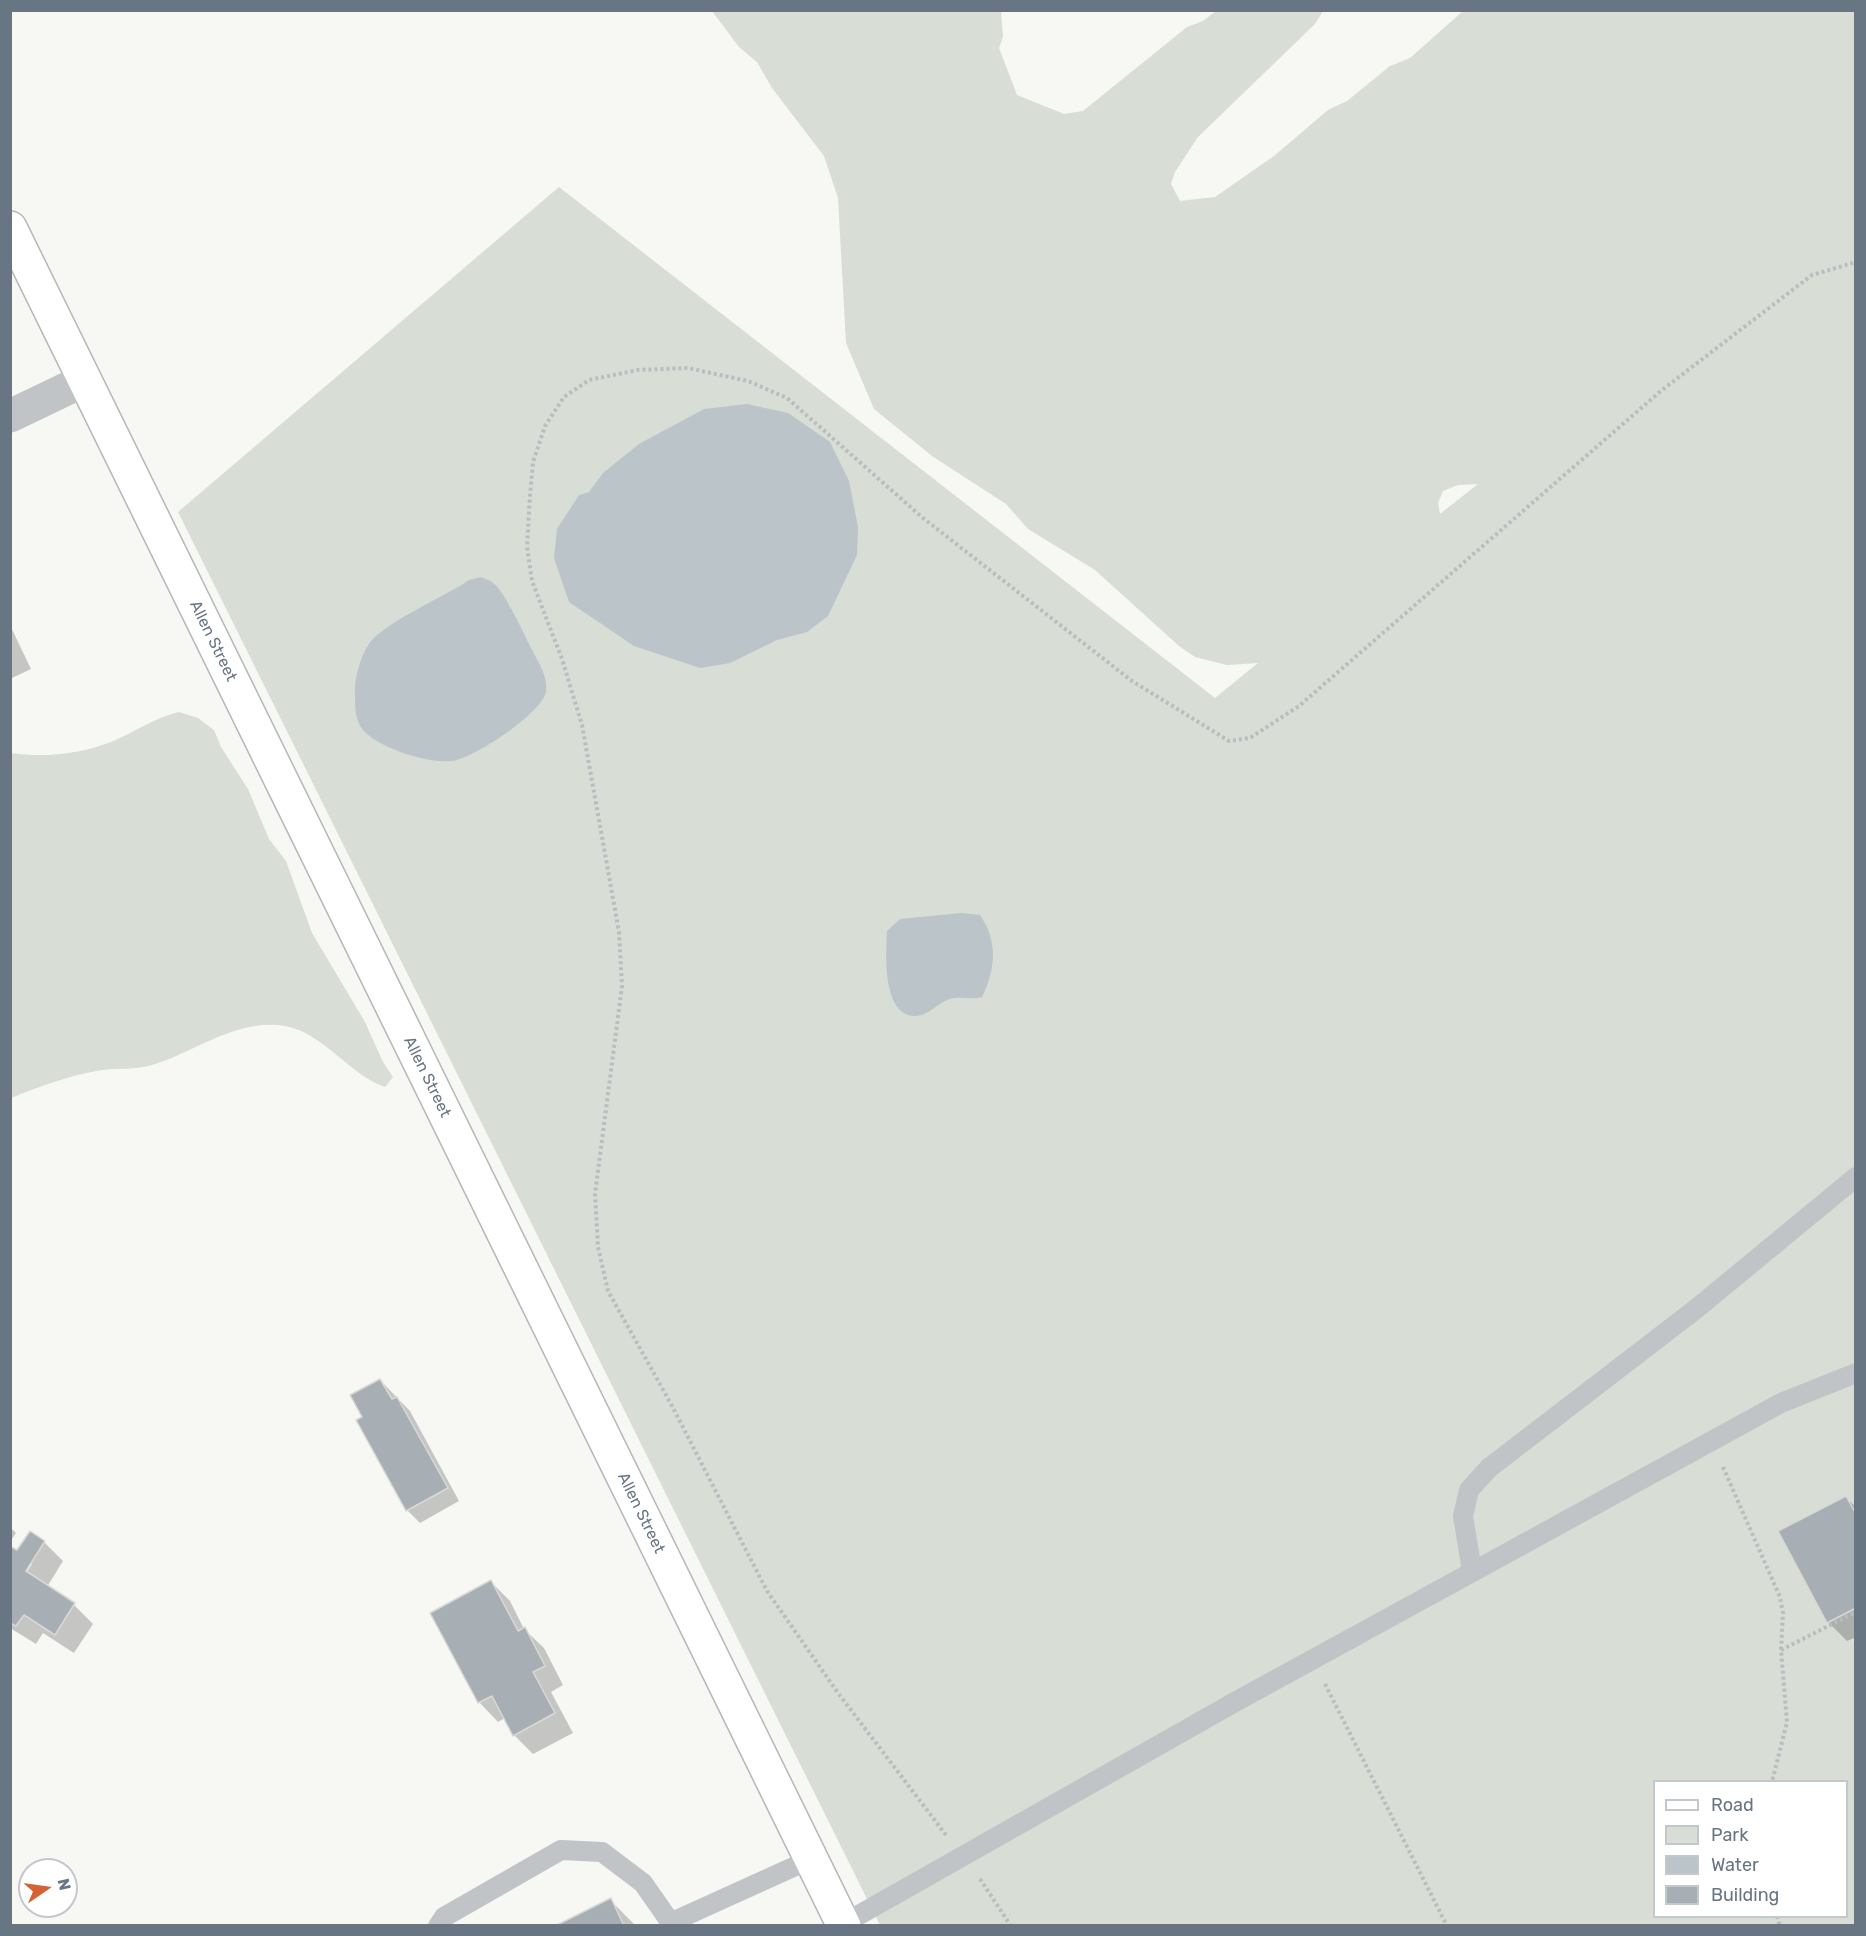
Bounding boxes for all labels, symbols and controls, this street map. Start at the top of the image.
street label: Allen Street [185,598,241,684]
street label: Allen Street [399,1034,455,1120]
street label: Allen Street [613,1470,669,1556]
legend [1653,1780,1848,1918]
text: Road [1711,1794,1754,1816]
text: Park [1711,1824,1748,1846]
text: Water [1711,1854,1759,1876]
north arrow [18,1858,78,1918]
text: N [54,1877,75,1892]
text: Building [1711,1884,1779,1906]

